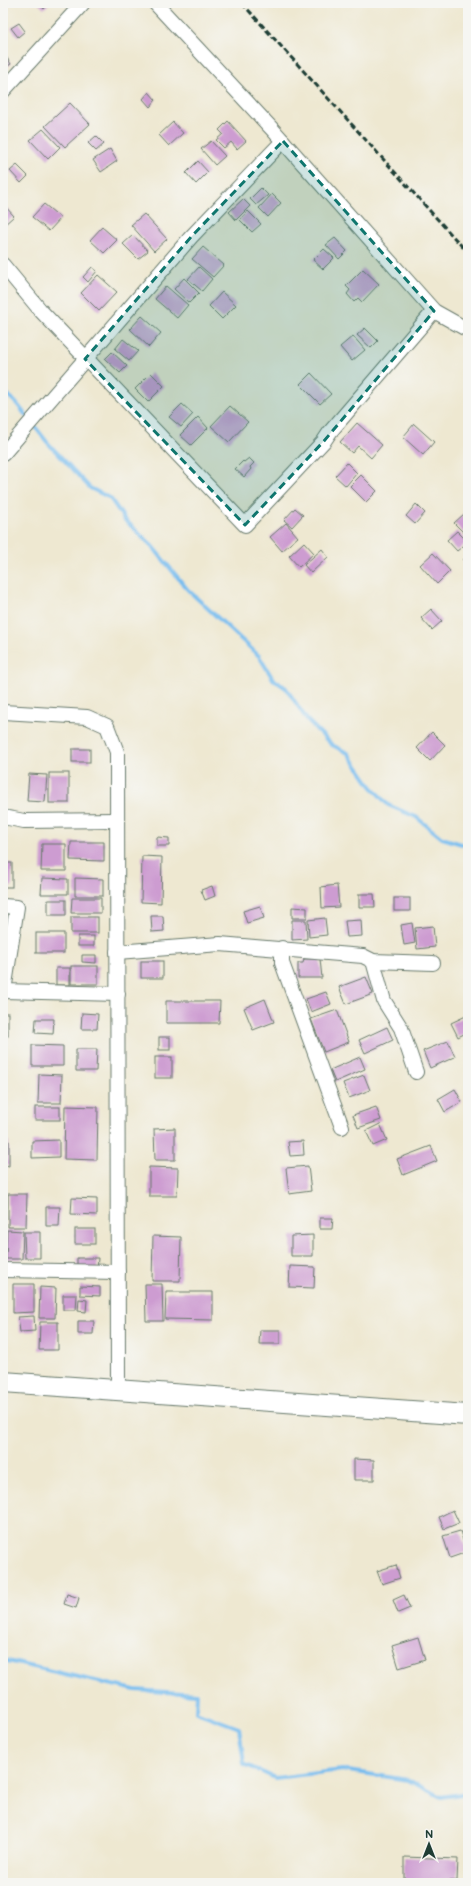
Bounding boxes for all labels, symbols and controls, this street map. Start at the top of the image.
north arrow [409,1824,449,1864]
text: N [425,1828,433,1841]

